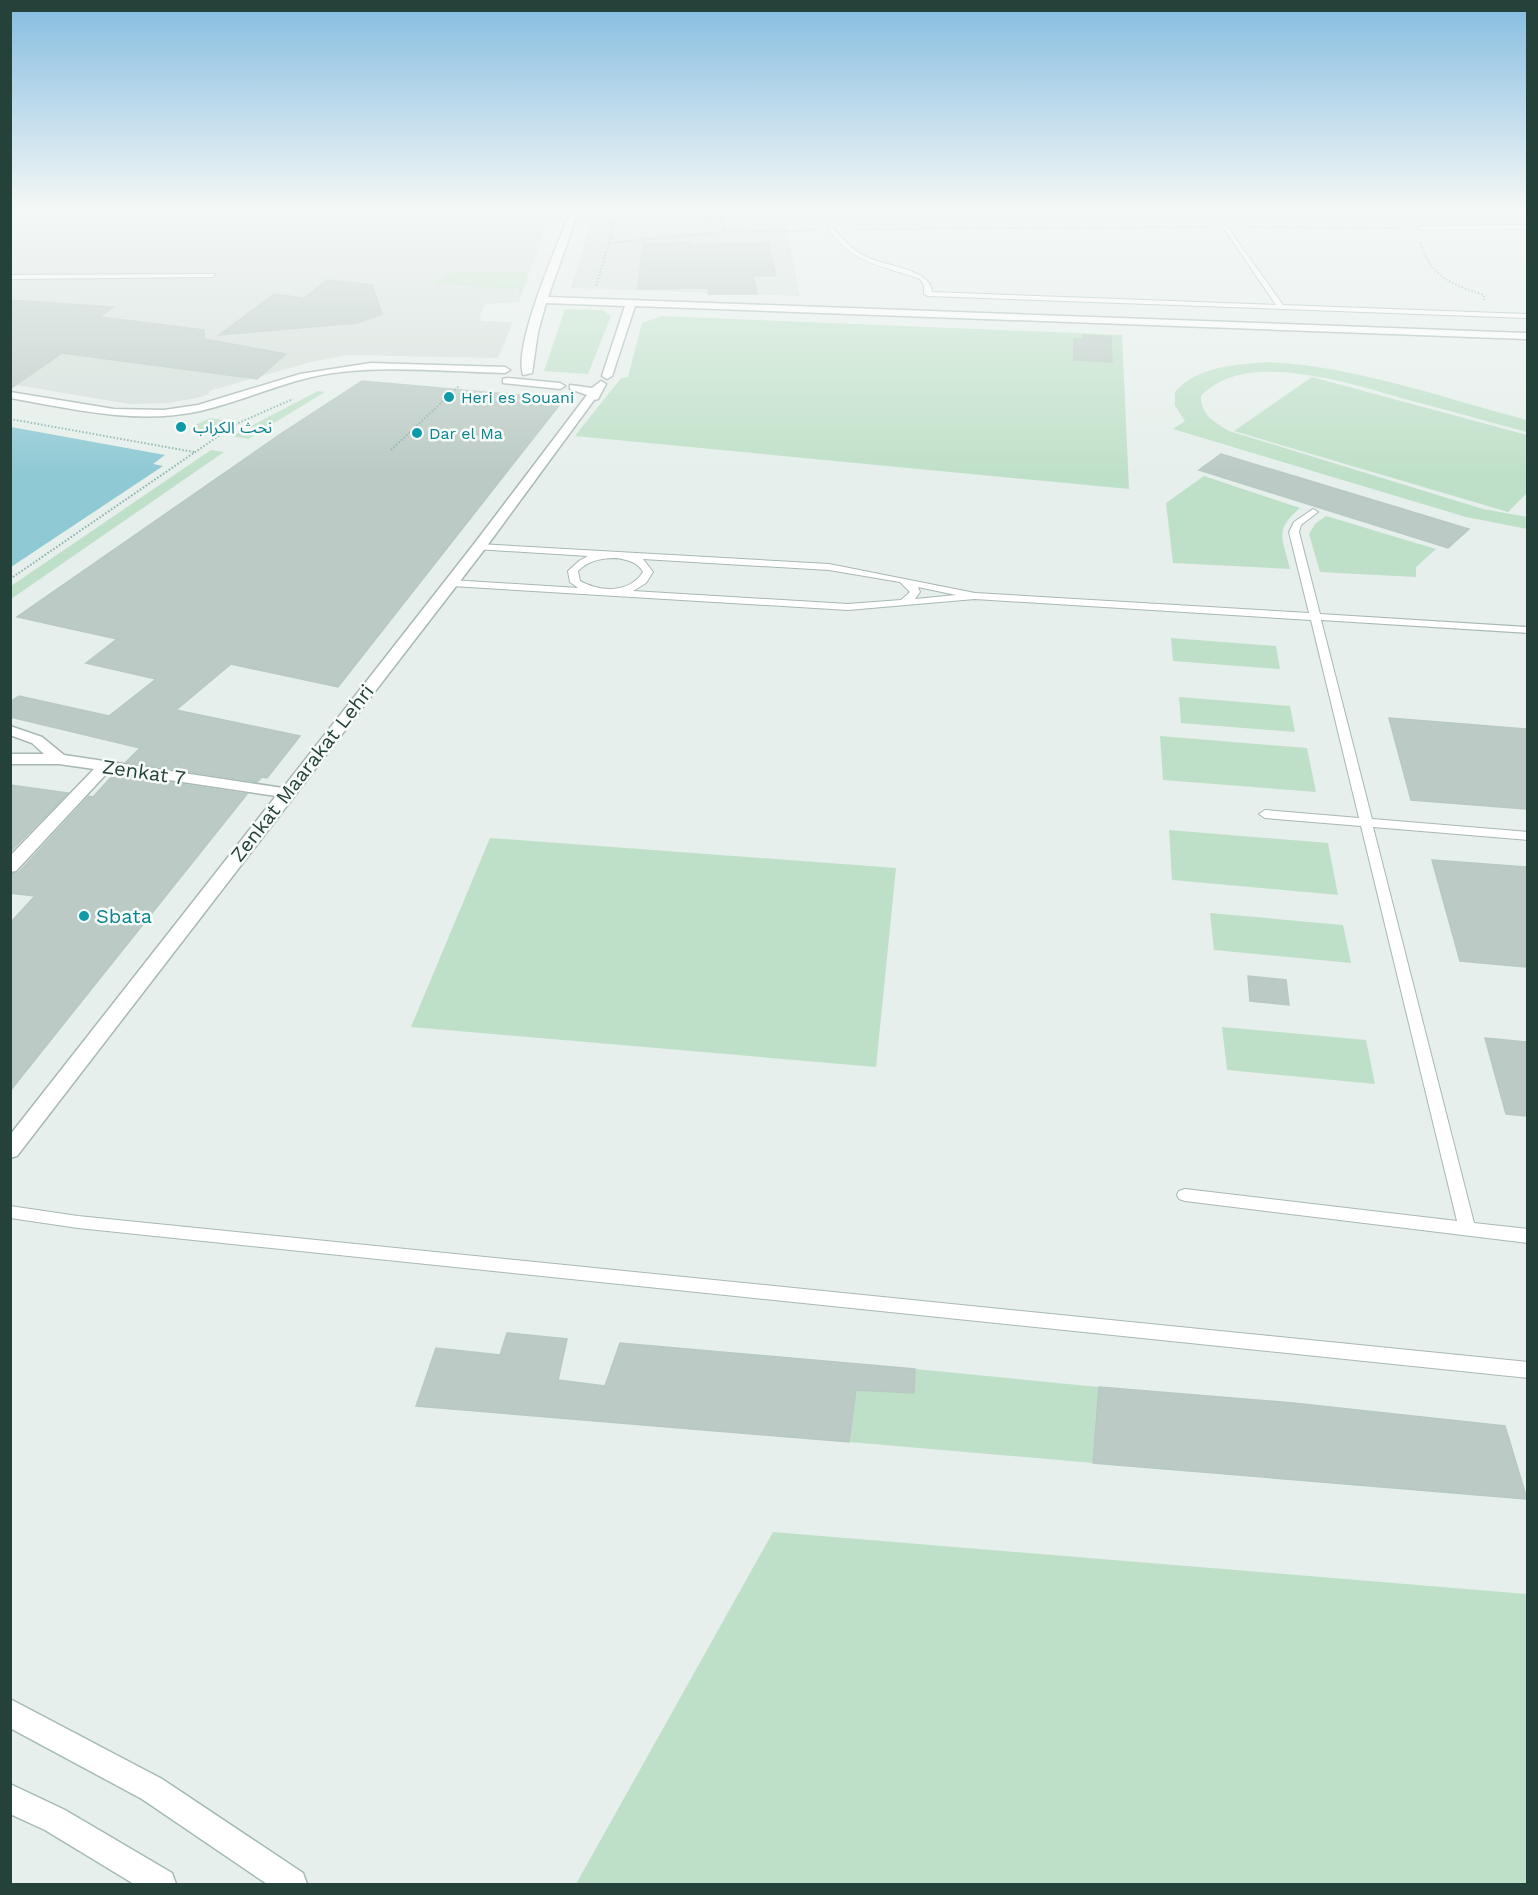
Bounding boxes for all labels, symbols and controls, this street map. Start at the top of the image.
place label: Heri es Souani [461,388,574,407]
marker: Heri es Souani [442,390,456,404]
place label: نحث الكراب [193,418,272,437]
marker: نحث الكراب [174,420,188,434]
place label: Dar el Ma [429,424,503,443]
marker: Dar el Ma [410,426,424,440]
street label: Zenkat Maarakat Lehri [225,680,379,866]
street label: Zenkat 7 [101,754,187,790]
place label: Sbata [96,904,152,928]
marker: Sbata [77,909,91,923]

